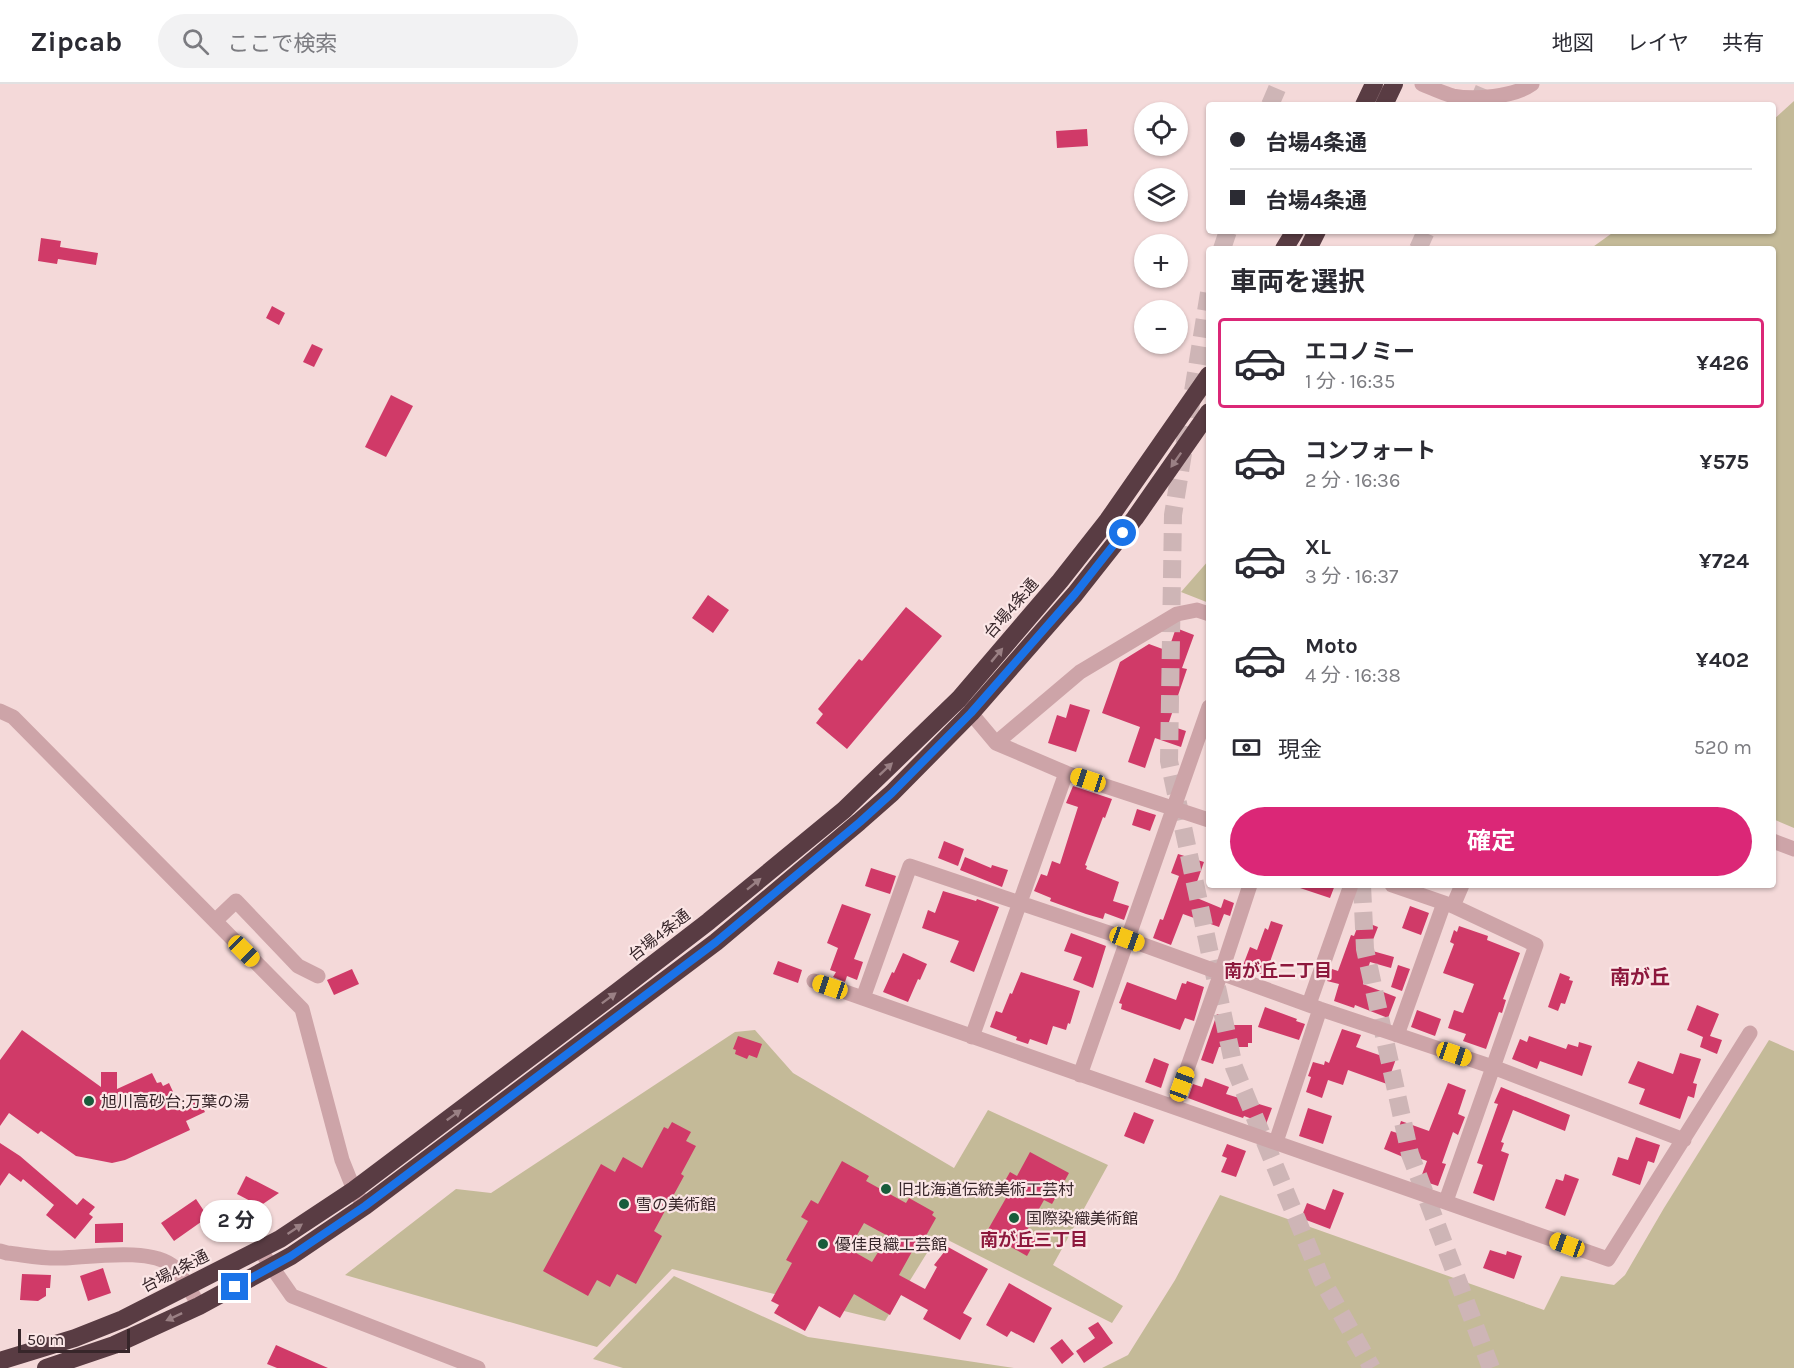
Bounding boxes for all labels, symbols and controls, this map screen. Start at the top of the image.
search box [158,14,578,68]
text: Zipcab [30,25,122,58]
icon: search [179,25,212,58]
text: ここで検索 [227,31,337,57]
text: 地図 [1552,31,1594,55]
text: レイヤ [1627,31,1689,55]
text: 共有 [1722,31,1764,55]
map controls [1134,102,1188,354]
button: locate [1134,102,1188,156]
text: 台場4条通 [1266,130,1367,156]
button: layers [1134,168,1188,222]
text: 台場4条通 [1266,188,1367,214]
button: + [1134,234,1188,288]
text: 車両を選択 [1230,266,1365,298]
button: − [1134,300,1188,354]
icon: car [1233,336,1287,390]
text: エコノミー [1305,339,1415,365]
text: ¥426 [1696,350,1749,376]
text: 1 分 · 16:35 [1305,370,1395,393]
icon: car [1233,435,1287,489]
text: コンフォート [1305,438,1436,464]
text: ¥575 [1700,449,1749,475]
one-way arrow [1170,452,1182,468]
text: 2 分 · 16:36 [1305,469,1400,492]
route start [1109,519,1136,546]
icon: car [1233,534,1287,588]
text: XL [1305,534,1331,560]
text: ¥724 [1699,548,1749,574]
text: 3 分 · 16:37 [1305,565,1399,588]
street label: 台場4条通 [980,574,1042,642]
icon: car [1233,633,1287,687]
text: Moto [1305,633,1358,659]
text: ¥402 [1696,647,1749,673]
one-way arrow [990,648,1003,663]
text: 4 分 · 16:38 [1305,664,1401,687]
icon: cash [1230,731,1263,764]
text: 520 m [1694,736,1752,759]
text: 現金 [1278,737,1322,763]
one-way arrow [879,763,893,777]
car [1068,766,1108,794]
button: 確定 [1230,807,1752,876]
one-way arrow [746,878,761,891]
street label: 台場4条通 [624,905,694,965]
car [1107,924,1147,954]
car [225,932,263,970]
district label: 南が丘二丁目 [1224,960,1332,982]
district label: 南が丘 [1610,966,1670,989]
car [810,973,850,1001]
one-way arrow [602,993,617,1005]
car [1434,1040,1474,1068]
car [1167,1064,1197,1104]
place label: 旭川高砂台;万葉の湯 [101,1092,249,1111]
marker: 旭川高砂台;万葉の湯 [82,1094,96,1108]
one-way arrow [446,1110,461,1122]
place label: 旧北海道伝統美術工芸村 [898,1180,1074,1199]
marker: 旧北海道伝統美術工芸村 [879,1182,893,1196]
place label: 雪の美術館 [636,1195,716,1214]
marker: 雪の美術館 [617,1197,631,1211]
callout: 2 分 [199,1200,271,1242]
text: 2 分 [217,1209,255,1232]
place label: 国際染織美術館 [1026,1209,1138,1228]
marker: 国際染織美術館 [1007,1211,1021,1225]
one-way arrow [287,1223,303,1235]
district label: 南が丘三丁目 [980,1229,1088,1251]
car [1547,1230,1587,1260]
place label: 優佳良織工芸館 [835,1235,947,1254]
marker: 優佳良織工芸館 [816,1237,830,1251]
street label: 台場4条通 [138,1246,212,1296]
route end [221,1273,248,1300]
one-way arrow [166,1313,183,1322]
scale bar [18,1326,130,1354]
text: 50 m [27,1330,64,1349]

